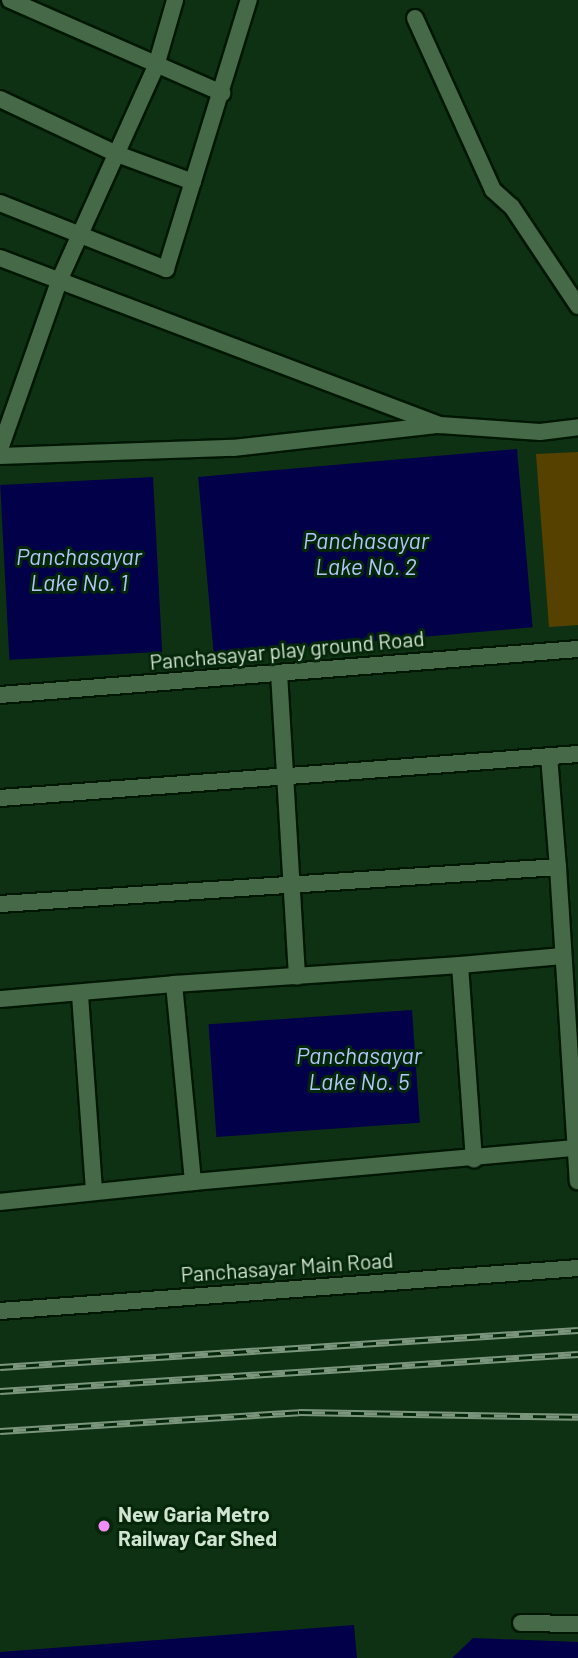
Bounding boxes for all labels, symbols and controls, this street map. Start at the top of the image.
water label: Panchasayar Lake No. 2 [303,526,429,580]
water label: Panchasayar Lake No. 1 [16,542,142,596]
street label: Panchasayar play ground Road [149,625,425,675]
water label: Panchasayar Lake No. 5 [296,1041,422,1095]
street label: Panchasayar Main Road [180,1247,394,1287]
place label: New Garia Metro Railway Car Shed [118,1501,277,1551]
marker: New Garia Metro Railway Car Shed [96,1518,112,1534]

